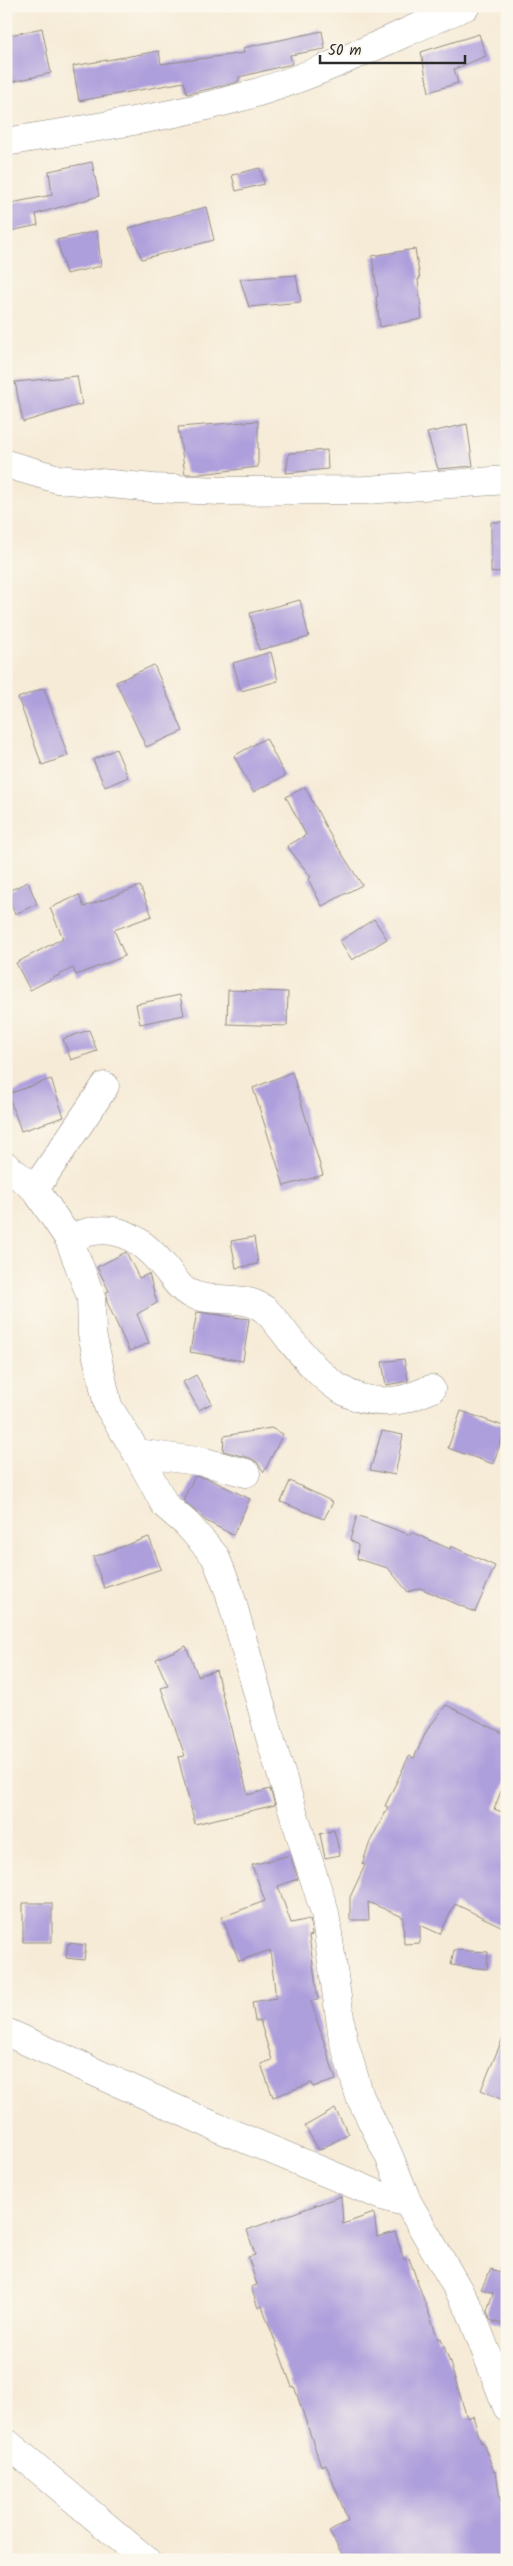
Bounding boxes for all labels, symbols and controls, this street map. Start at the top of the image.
scale bar [320,32,466,64]
text: 50 m [328,39,362,63]

